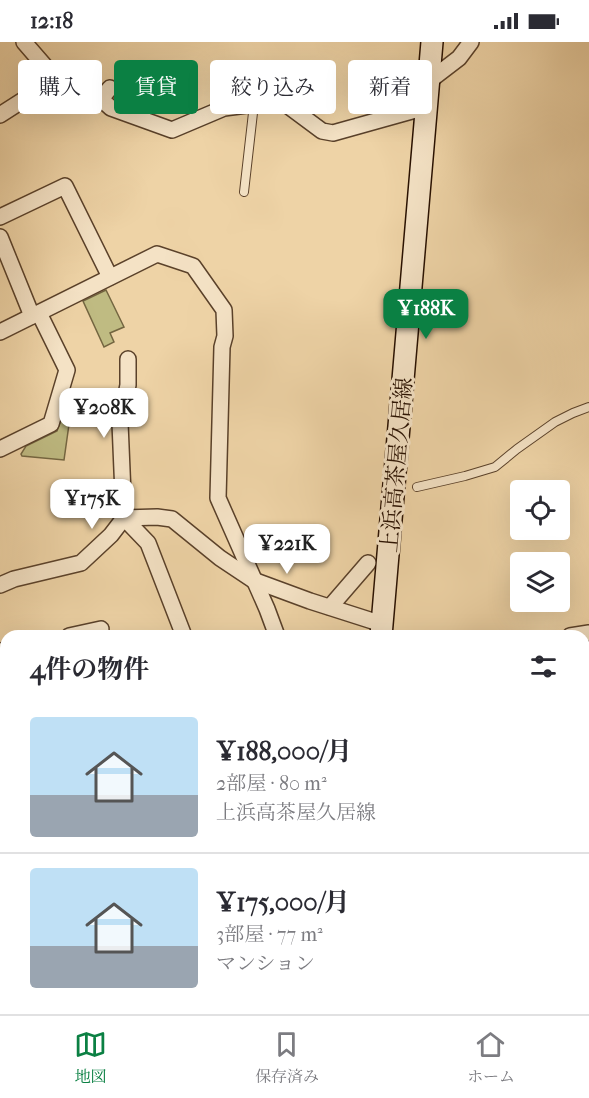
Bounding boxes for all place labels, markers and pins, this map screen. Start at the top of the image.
pin: ¥188K [384,289,468,340]
pin: ¥208K [62,388,146,439]
pin: ¥175K [50,479,134,530]
pin: ¥221K [245,524,329,575]

